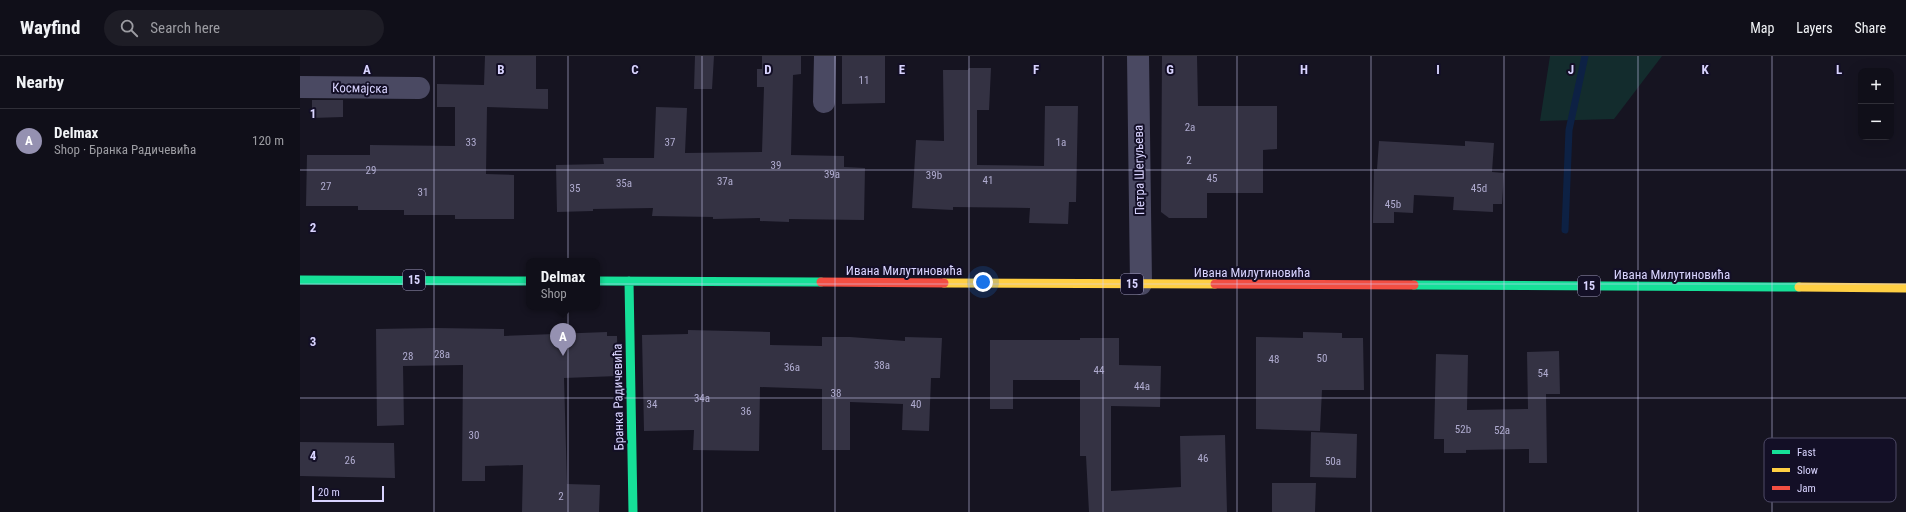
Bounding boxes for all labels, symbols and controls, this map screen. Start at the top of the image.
search box [104,10,384,46]
text: Wayfind [20,16,80,39]
icon: search [118,17,140,39]
text: Search here [150,19,220,37]
text: Map [1750,20,1774,36]
text: Layers [1796,20,1833,36]
text: Share [1855,20,1886,36]
text: A [363,62,371,77]
text: B [497,62,505,77]
text: C [631,62,639,77]
text: D [764,62,772,77]
text: E [899,62,906,77]
text: F [1033,62,1039,77]
text: G [1166,62,1174,77]
text: H [1300,62,1308,77]
text: I [1436,62,1440,77]
text: J [1568,62,1574,77]
text: K [1701,62,1709,77]
text: L [1836,62,1842,77]
map controls [1858,68,1894,140]
button: + [1858,68,1894,104]
text: Nearby [16,72,64,92]
house number: 11 [859,74,869,87]
street label: Космајска [332,80,388,96]
button: − [1858,104,1894,140]
text: 1 [310,106,316,121]
house number: 2a [1185,121,1195,134]
text: Delmax [54,124,98,142]
street label: Петра Шегуљева [1131,125,1147,215]
text: A [25,133,33,148]
text: 120 m [252,133,284,148]
house number: 33 [466,136,476,149]
house number: 37 [665,136,675,149]
house number: 1a [1056,136,1066,149]
text: Shop · Бранка Радичевића [54,142,196,157]
house number: 2 [1186,154,1192,167]
house number: 39 [771,159,781,172]
house number: 29 [366,164,376,177]
house number: 39a [824,168,840,181]
house number: 39b [926,169,942,182]
house number: 45 [1207,172,1217,185]
house number: 41 [983,174,993,187]
house number: 37a [717,175,733,188]
house number: 35a [616,177,632,190]
house number: 27 [321,180,331,193]
house number: 35 [570,182,580,195]
house number: 45d [1471,182,1487,195]
house number: 31 [418,186,428,199]
house number: 45b [1385,198,1401,211]
text: 2 [310,220,317,235]
popup [526,258,600,310]
street label: Ивана Милутиновића [846,263,962,278]
street label: Ивана Милутиновића [1194,265,1310,280]
street label: Ивана Милутиновића [1614,267,1730,282]
text: Delmax [541,268,585,286]
road number: 15 [403,270,425,290]
your location [973,272,993,292]
road number: 15 [1121,274,1143,294]
road number: 15 [1578,276,1600,296]
text: Shop [541,286,567,301]
pin: A [550,323,576,356]
text: 3 [310,334,316,349]
street label: Бранка Радичевића [610,343,626,451]
house number: 28a [434,348,450,361]
house number: 28 [403,350,413,363]
house number: 50 [1317,352,1327,365]
house number: 48 [1269,353,1279,366]
house number: 38a [874,359,890,372]
house number: 36a [784,361,800,374]
house number: 44 [1094,364,1105,377]
house number: 54 [1538,367,1549,380]
house number: 44a [1134,380,1150,393]
house number: 38 [831,387,841,400]
house number: 34a [694,392,710,405]
house number: 34 [647,398,658,411]
house number: 40 [911,398,921,411]
house number: 36 [741,405,751,418]
house number: 52b [1455,423,1471,436]
house number: 52a [1494,424,1510,437]
house number: 30 [469,429,479,442]
legend [1764,438,1896,502]
text: Fast [1797,446,1816,459]
text: 4 [310,448,317,463]
house number: 46 [1198,452,1208,465]
house number: 26 [345,454,355,467]
house number: 50a [1325,455,1341,468]
text: Slow [1797,464,1818,477]
text: Jam [1797,482,1816,495]
scale bar [312,484,384,503]
text: 20 m [318,486,340,499]
house number: 2 [558,490,564,503]

